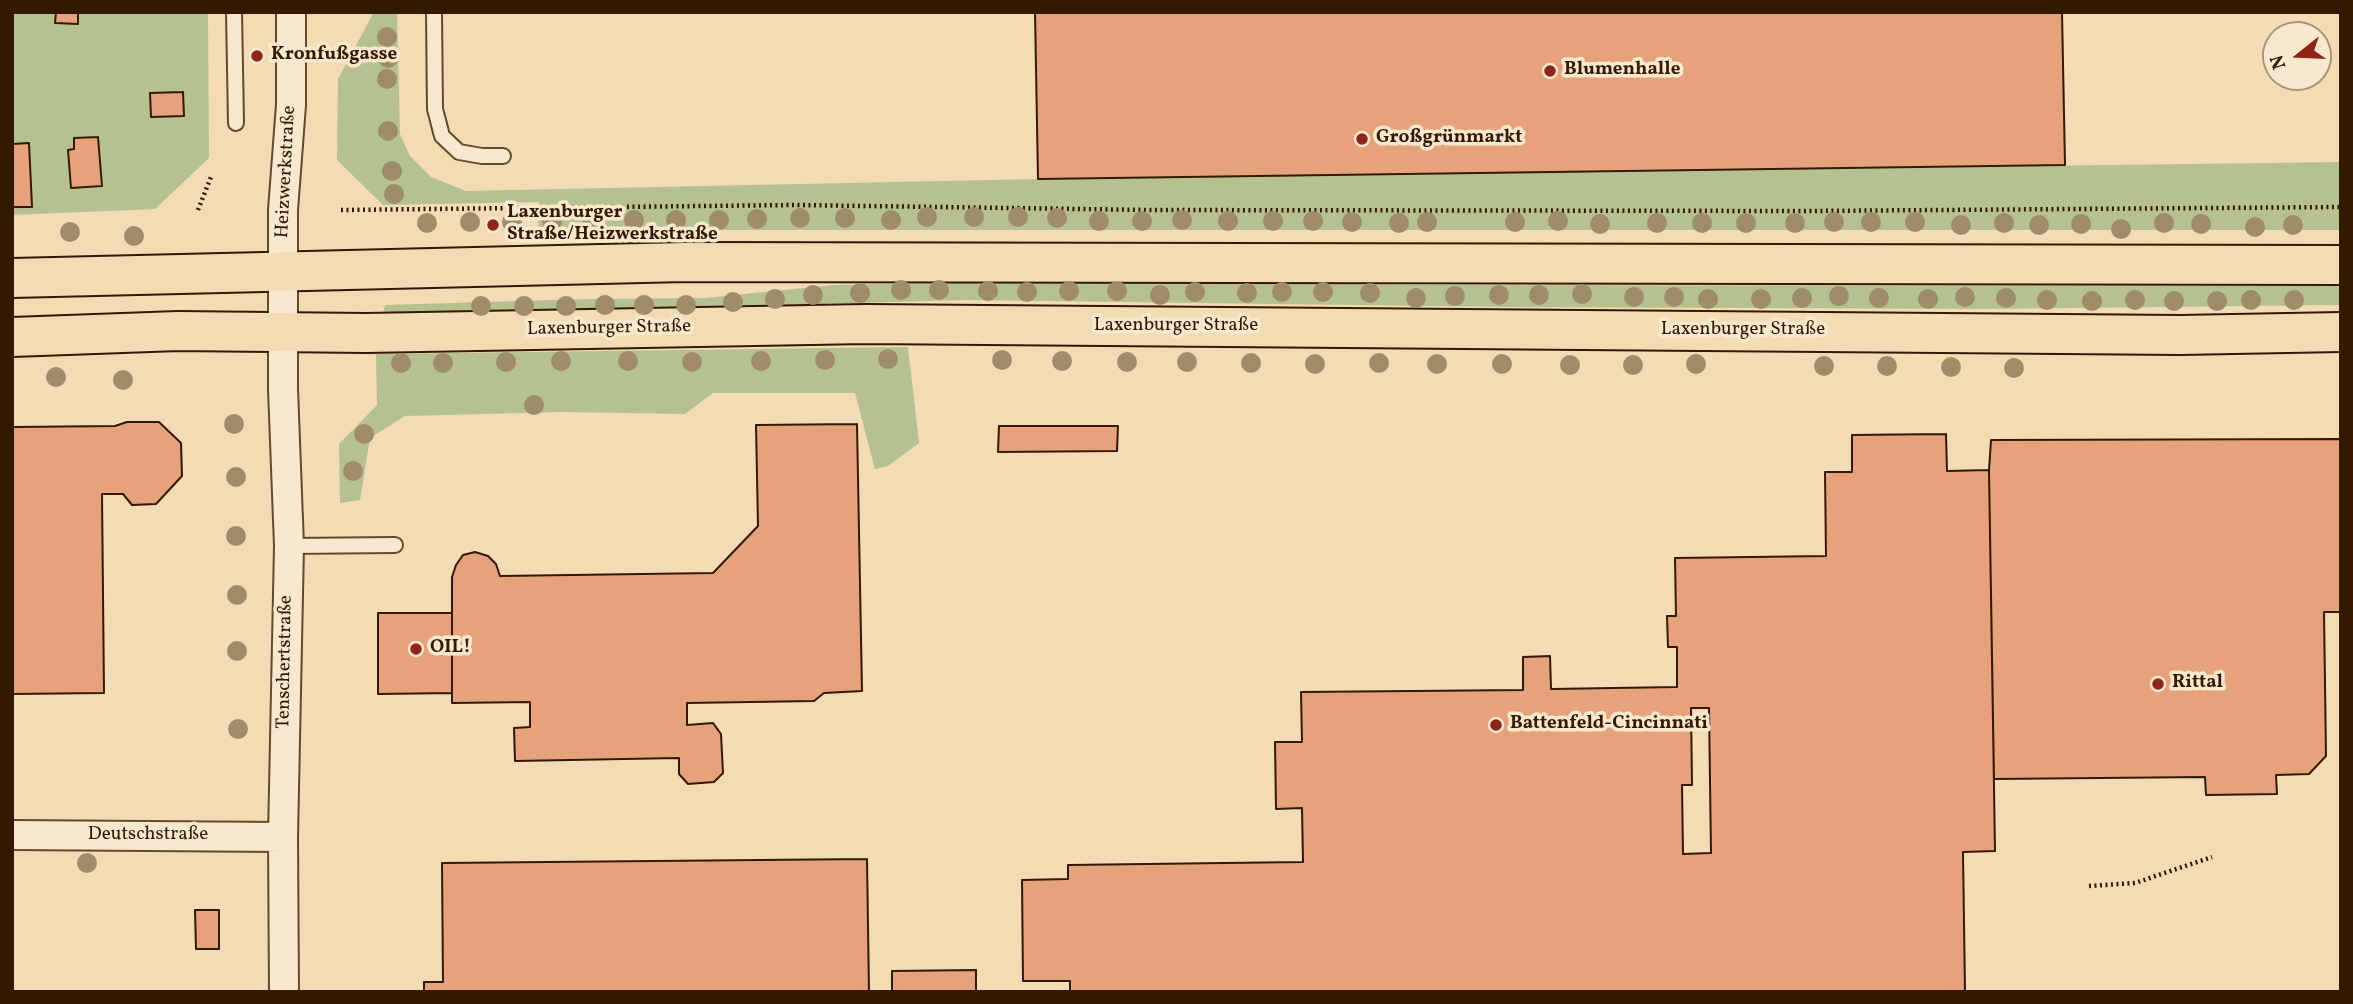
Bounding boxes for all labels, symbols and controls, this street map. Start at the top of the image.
north arrow [2262,21,2332,91]
place label: Kronfußgasse [271,45,397,67]
marker: Kronfußgasse [249,48,265,64]
text: N [2264,51,2293,72]
place label: Blumenhalle [1564,60,1680,82]
marker: Blumenhalle [1542,63,1558,79]
street label: Heizwerkstraße [272,105,302,239]
place label: Großgrünmarkt [1376,128,1522,150]
marker: Großgrünmarkt [1354,131,1370,147]
place label: Laxenburger Straße/Heizwerkstraße [507,203,718,247]
marker: Laxenburger Straße/Heizwerkstraße [485,217,501,233]
street label: Laxenburger Straße [527,316,691,342]
street label: Laxenburger Straße [1094,316,1258,338]
street label: Laxenburger Straße [1661,320,1825,342]
street label: Tenschertstraße [273,595,299,729]
place label: OIL! [430,638,471,660]
marker: OIL! [408,641,424,657]
place label: Rittal [2172,673,2223,695]
marker: Rittal [2150,676,2166,692]
place label: Battenfeld-Cincinnati [1510,714,1708,736]
marker: Battenfeld-Cincinnati [1488,717,1504,733]
street label: Deutschstraße [88,825,208,847]

